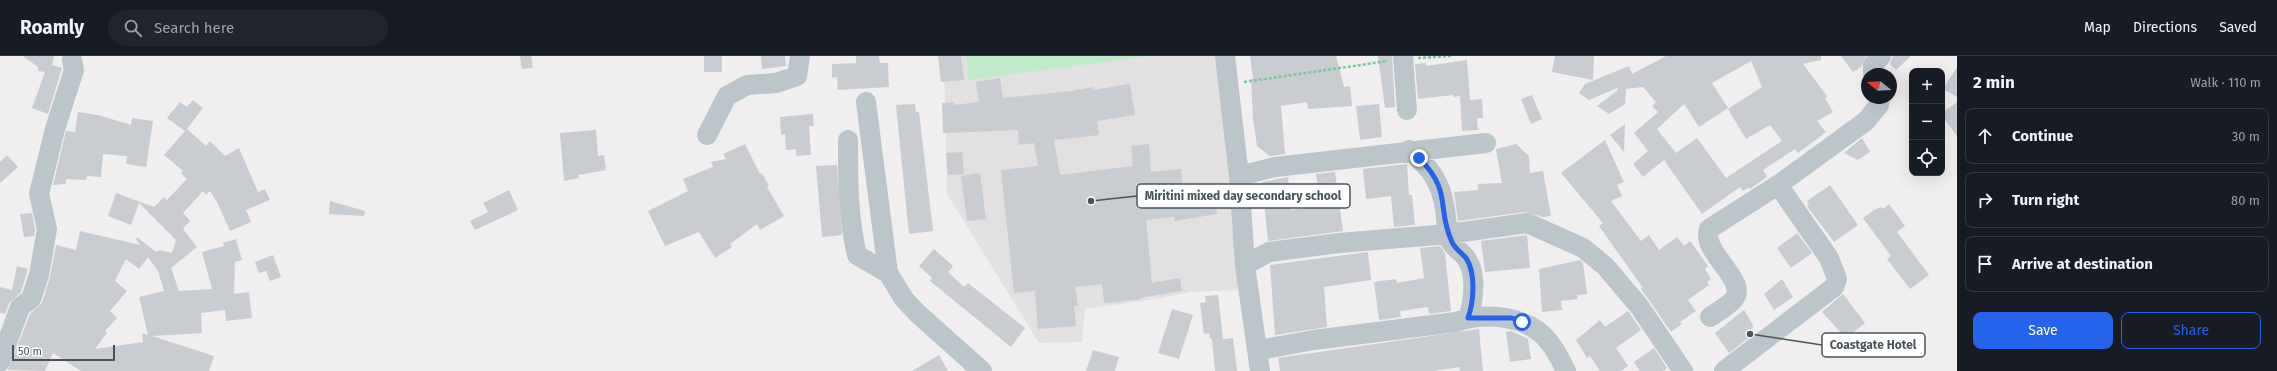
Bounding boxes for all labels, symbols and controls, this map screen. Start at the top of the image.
search box [108,10,388,46]
text: Roamly [20,16,84,39]
icon: search [122,17,144,39]
text: Search here [154,19,234,37]
text: Map [2084,19,2111,36]
text: Directions [2133,19,2197,36]
text: Saved [2219,19,2257,36]
north arrow [1861,68,1897,104]
map controls [1909,68,1945,176]
button: + [1909,68,1945,104]
text: 2 min [1973,72,2015,93]
text: Walk · 110 m [2190,75,2261,90]
button: − [1909,104,1945,140]
icon: ahead [1974,125,1996,147]
text: Continue [2012,127,2073,145]
text: 30 m [2232,129,2260,144]
button: locate [1909,140,1945,176]
route end [1410,149,1428,167]
callout: Miritini mixed day secondary school [1137,184,1350,208]
text: Miritini mixed day secondary school [1145,189,1342,203]
icon: right [1974,189,1996,211]
text: Turn right [2012,191,2079,209]
text: 80 m [2231,193,2260,208]
icon: arrive [1974,253,1996,275]
text: Arrive at destination [2012,255,2153,273]
button: Save [1973,312,2113,349]
button: Share [2121,312,2261,349]
route start [1513,313,1531,331]
callout: Coastgate Hotel [1822,333,1925,357]
text: Coastgate Hotel [1830,338,1917,352]
scale bar [12,343,115,362]
text: 50 m [18,345,42,358]

